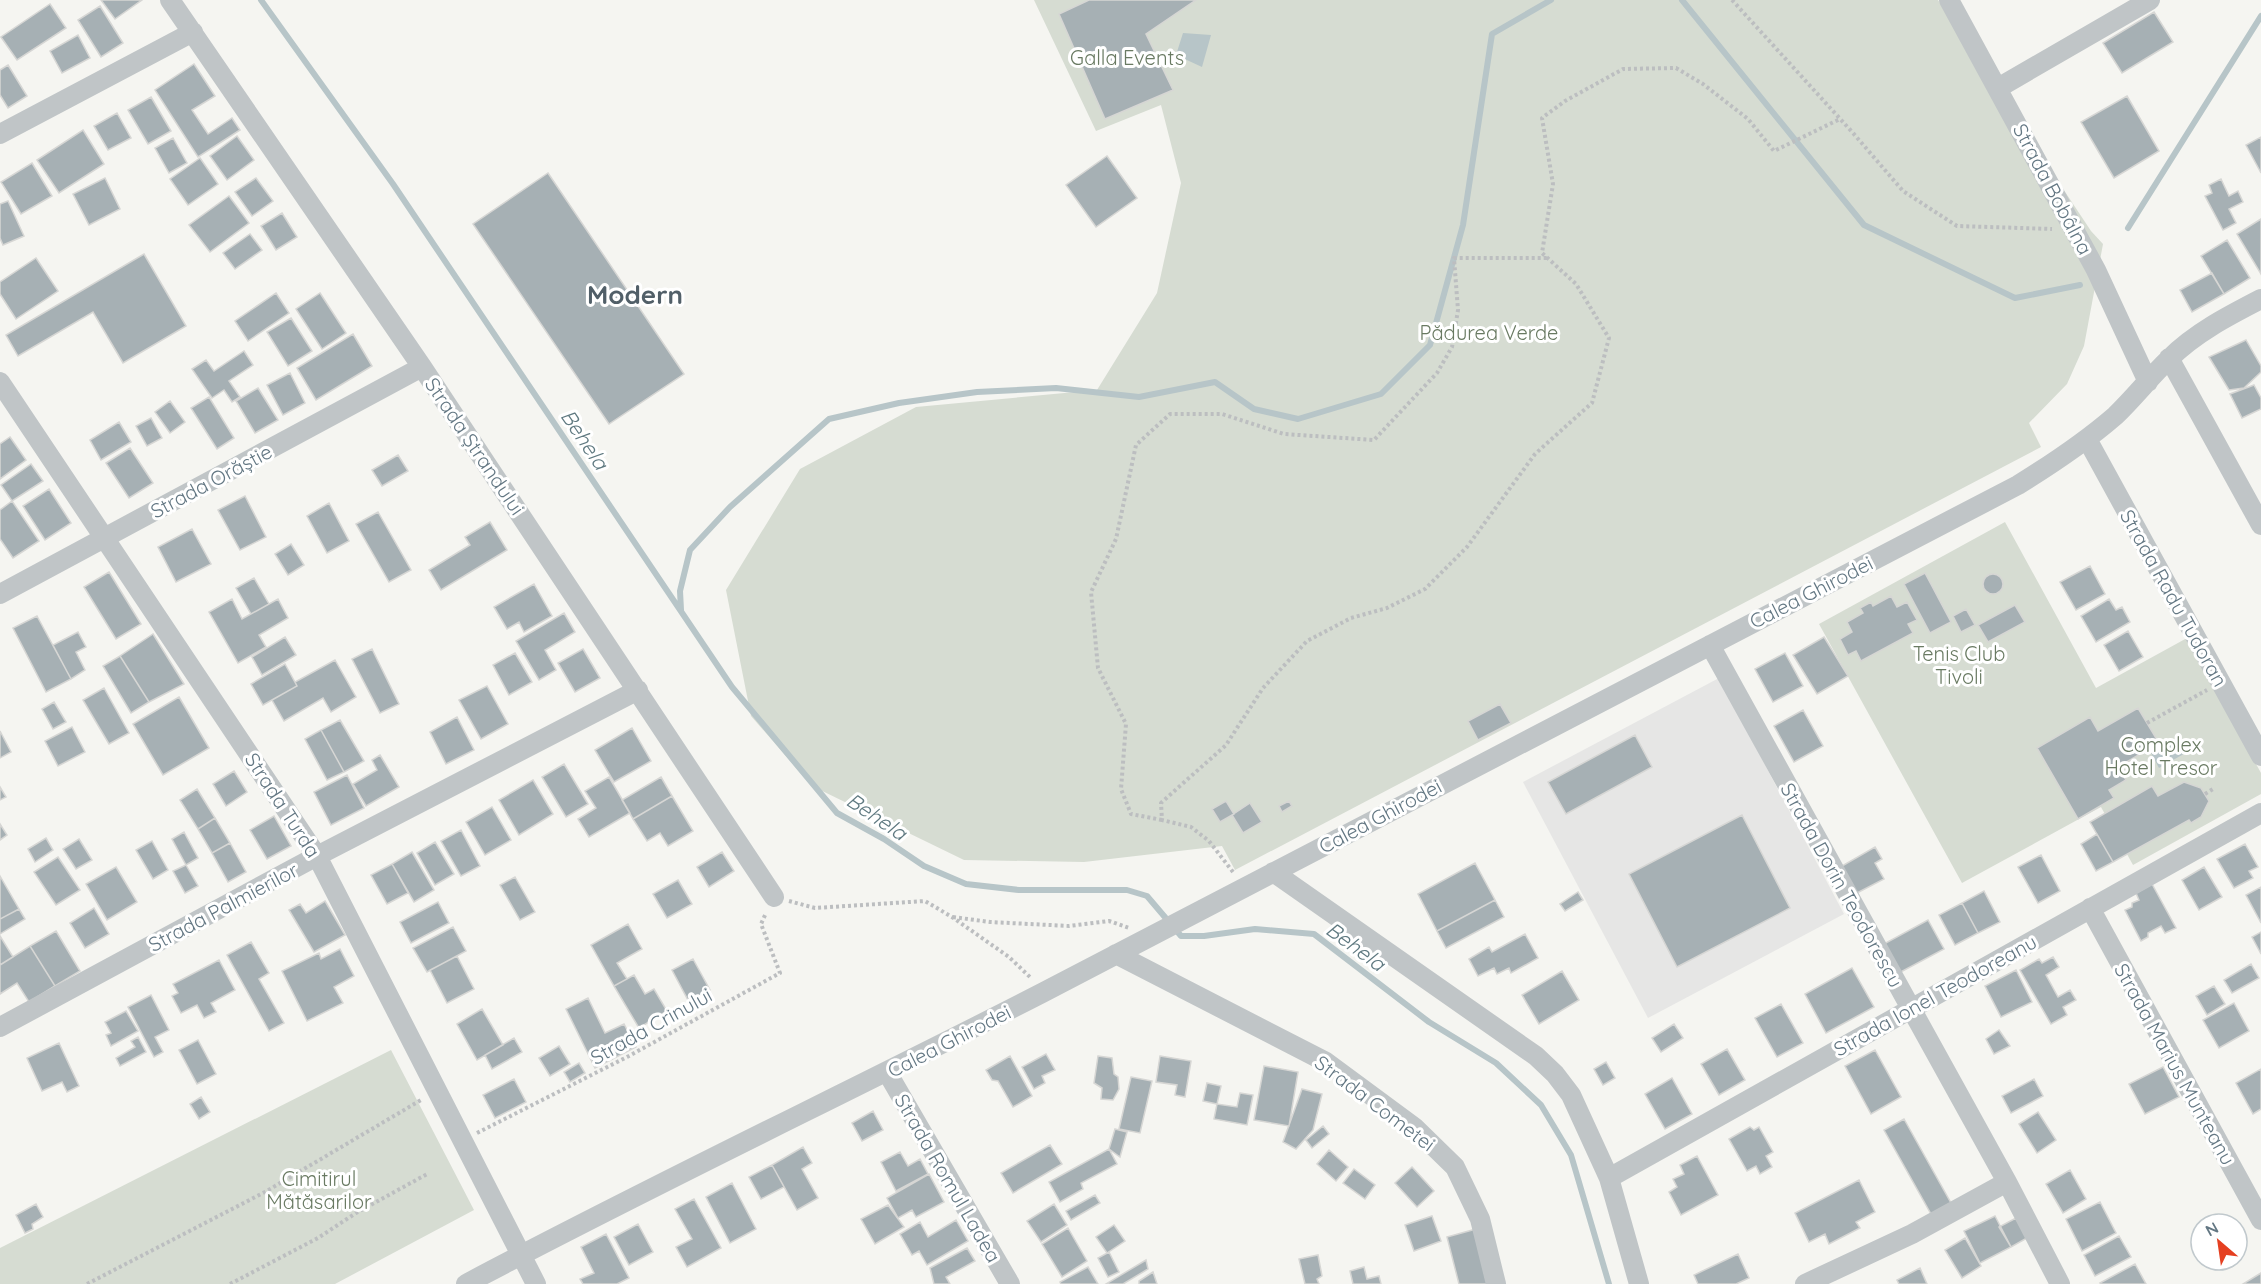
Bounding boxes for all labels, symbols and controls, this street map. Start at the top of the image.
park label: Galla Events [1070,45,1184,70]
street label: Strada Bobâlna [2008,119,2098,259]
district label: Modern [587,278,683,311]
park label: Pădurea Verde [1420,320,1558,345]
street label: Strada Ștrandului [420,372,530,520]
water label: Behela [556,404,615,475]
street label: Strada Orăștie [146,439,276,523]
street label: Strada Radu Tudoran [2115,505,2233,691]
street label: Calea Ghirodei [1745,550,1877,634]
park label: Tenis Club Tivoli [1913,641,2005,689]
park label: Complex Hotel Tresor [2104,732,2218,780]
street label: Strada Turda [240,748,326,862]
street label: Calea Ghirodei [1314,773,1446,859]
street label: Strada Dorin Teodorescu [1775,778,1909,992]
water label: Behela [842,787,913,846]
street label: Strada Palmierilor [144,857,302,957]
water label: Behela [1321,916,1392,977]
street label: Strada Ionel Teodoreanu [1829,929,2041,1061]
street label: Strada Marius Munteanu [2109,959,2241,1169]
street label: Strada Crinului [586,982,716,1070]
street label: Calea Ghirodei [883,999,1015,1083]
street label: Strada Cometei [1310,1050,1440,1156]
street label: Strada Romul Ladea [889,1089,1007,1267]
park label: Cimitirul Mătăsarilor [266,1166,372,1214]
north arrow [2189,1212,2249,1272]
text: N [2202,1217,2222,1240]

